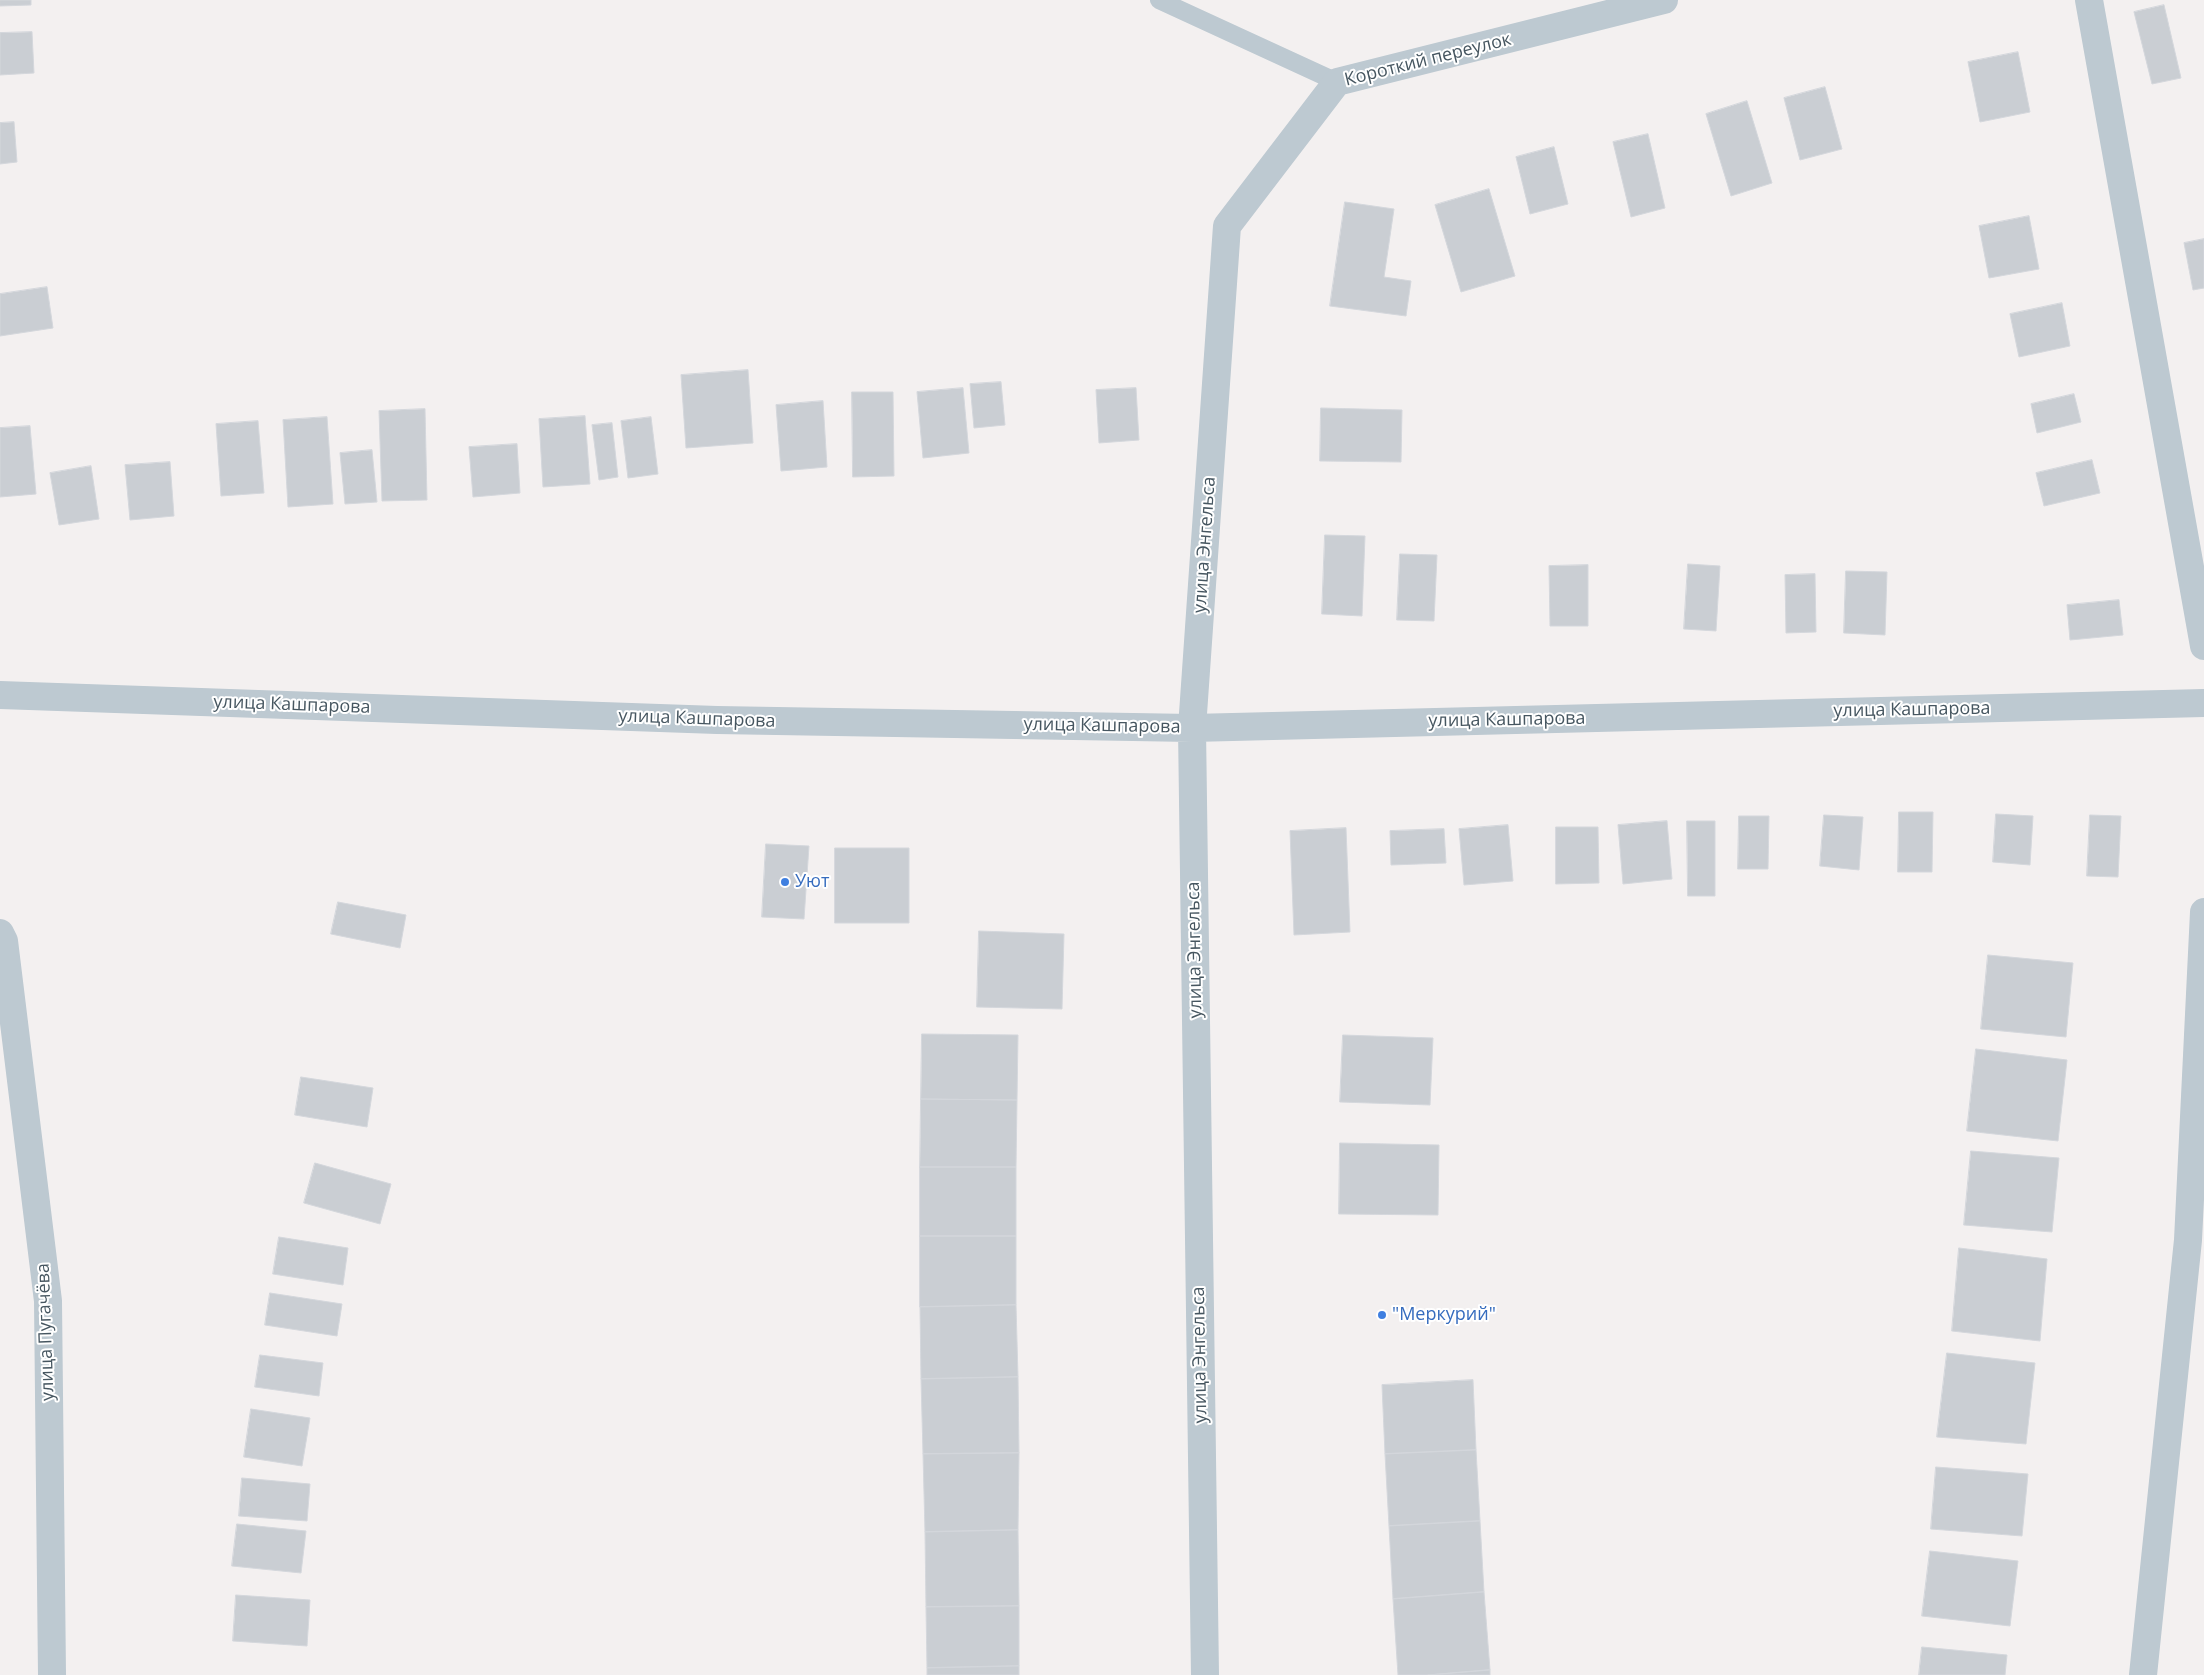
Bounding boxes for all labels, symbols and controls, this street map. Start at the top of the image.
street label: Короткий переулок [1343,29,1513,91]
street label: улица Энгельса [1189,476,1221,614]
street label: улица Кашпарова [213,691,371,719]
street label: улица Кашпарова [1833,698,1991,722]
street label: улица Кашпарова [618,705,776,733]
street label: улица Кашпарова [1428,708,1586,732]
street label: улица Кашпарова [1023,714,1181,738]
place label: Уют [795,871,830,893]
marker: Уют [779,876,791,888]
street label: улица Энгельса [1183,881,1207,1019]
street label: улица Пугачёва [33,1263,59,1401]
street label: улица Энгельса [1188,1286,1212,1424]
place label: "Меркурий" [1392,1304,1496,1326]
marker: "Меркурий" [1376,1309,1388,1321]

